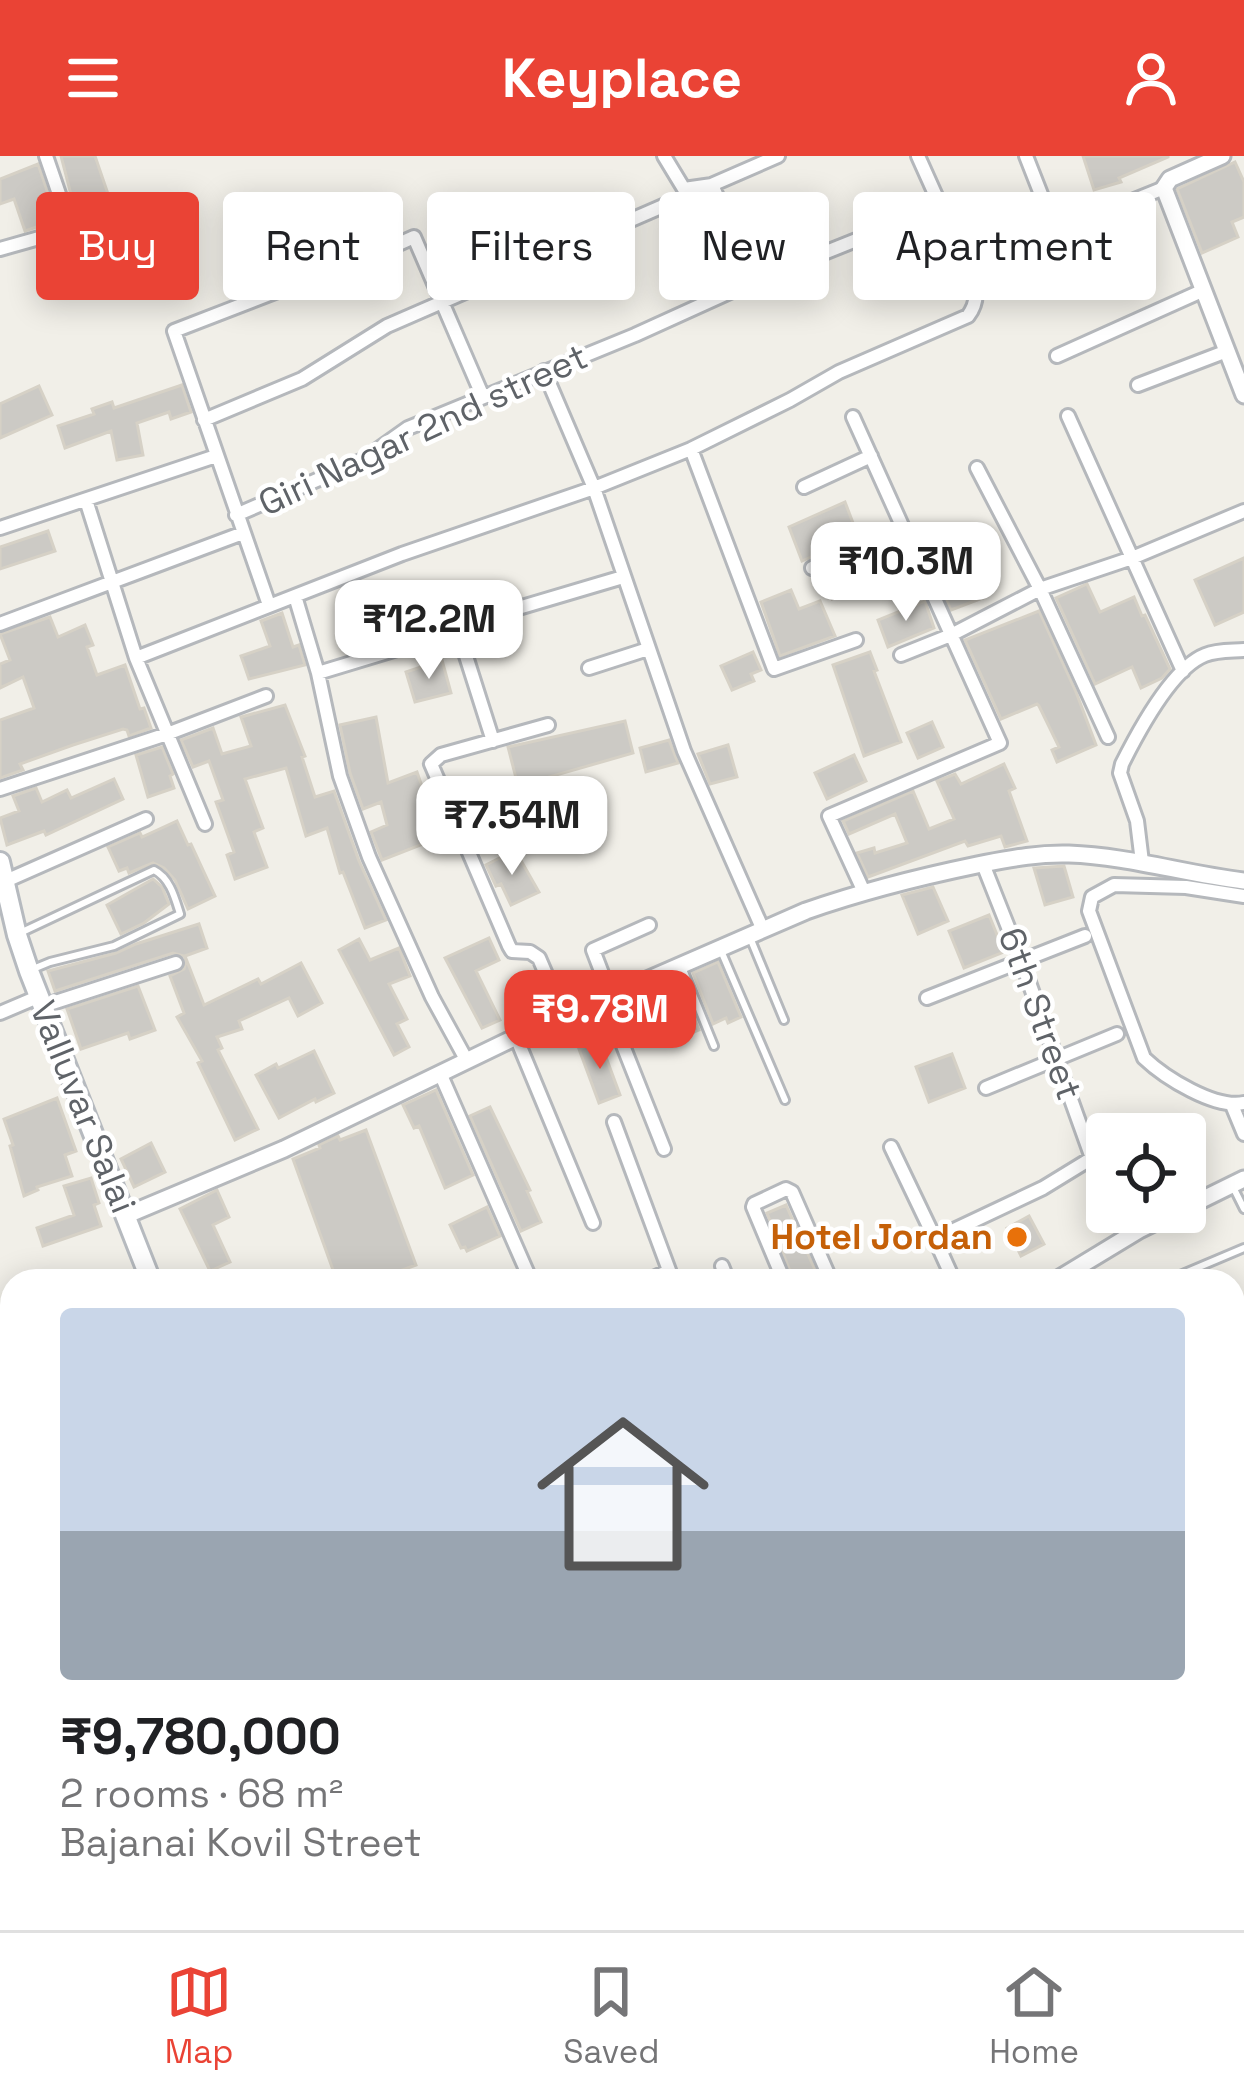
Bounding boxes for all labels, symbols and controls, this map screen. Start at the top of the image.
text: Keyplace [502,44,742,113]
icon: menu [60,45,126,111]
icon: person [1118,45,1184,111]
chip: Buy [36,192,199,300]
chip: Rent [223,192,403,300]
chip: Filters [427,192,635,300]
chip: New [659,192,829,300]
chip: Apartment [853,192,1156,300]
street label: Giri Nagar 2nd street [251,334,595,526]
pin: ₹10.3M [808,522,1004,624]
text: ₹10.3M [838,536,974,585]
pin: ₹12.2M [331,580,527,682]
text: ₹12.2M [362,594,496,643]
pin: ₹7.54M [414,776,610,878]
text: ₹7.54M [443,790,581,839]
street label: 6th Street [988,922,1092,1106]
pin: ₹9.78M [502,970,698,1072]
text: ₹9.78M [531,984,669,1033]
street label: Valluvar Salai [20,994,146,1220]
map controls [1086,1113,1206,1233]
button: locate [1086,1113,1206,1233]
place label: Hotel Jordan [770,1214,993,1260]
marker: Hotel Jordan [1004,1224,1030,1250]
icon: home [515,1386,731,1602]
text: ₹9,780,000 [60,1704,341,1769]
text: 2 rooms · 68 m² [60,1769,343,1818]
text: Bajanai Kovil Street [60,1818,422,1867]
tab: Map [165,1959,234,2073]
tab: Saved [563,1959,660,2073]
tab: Home [989,1959,1079,2073]

